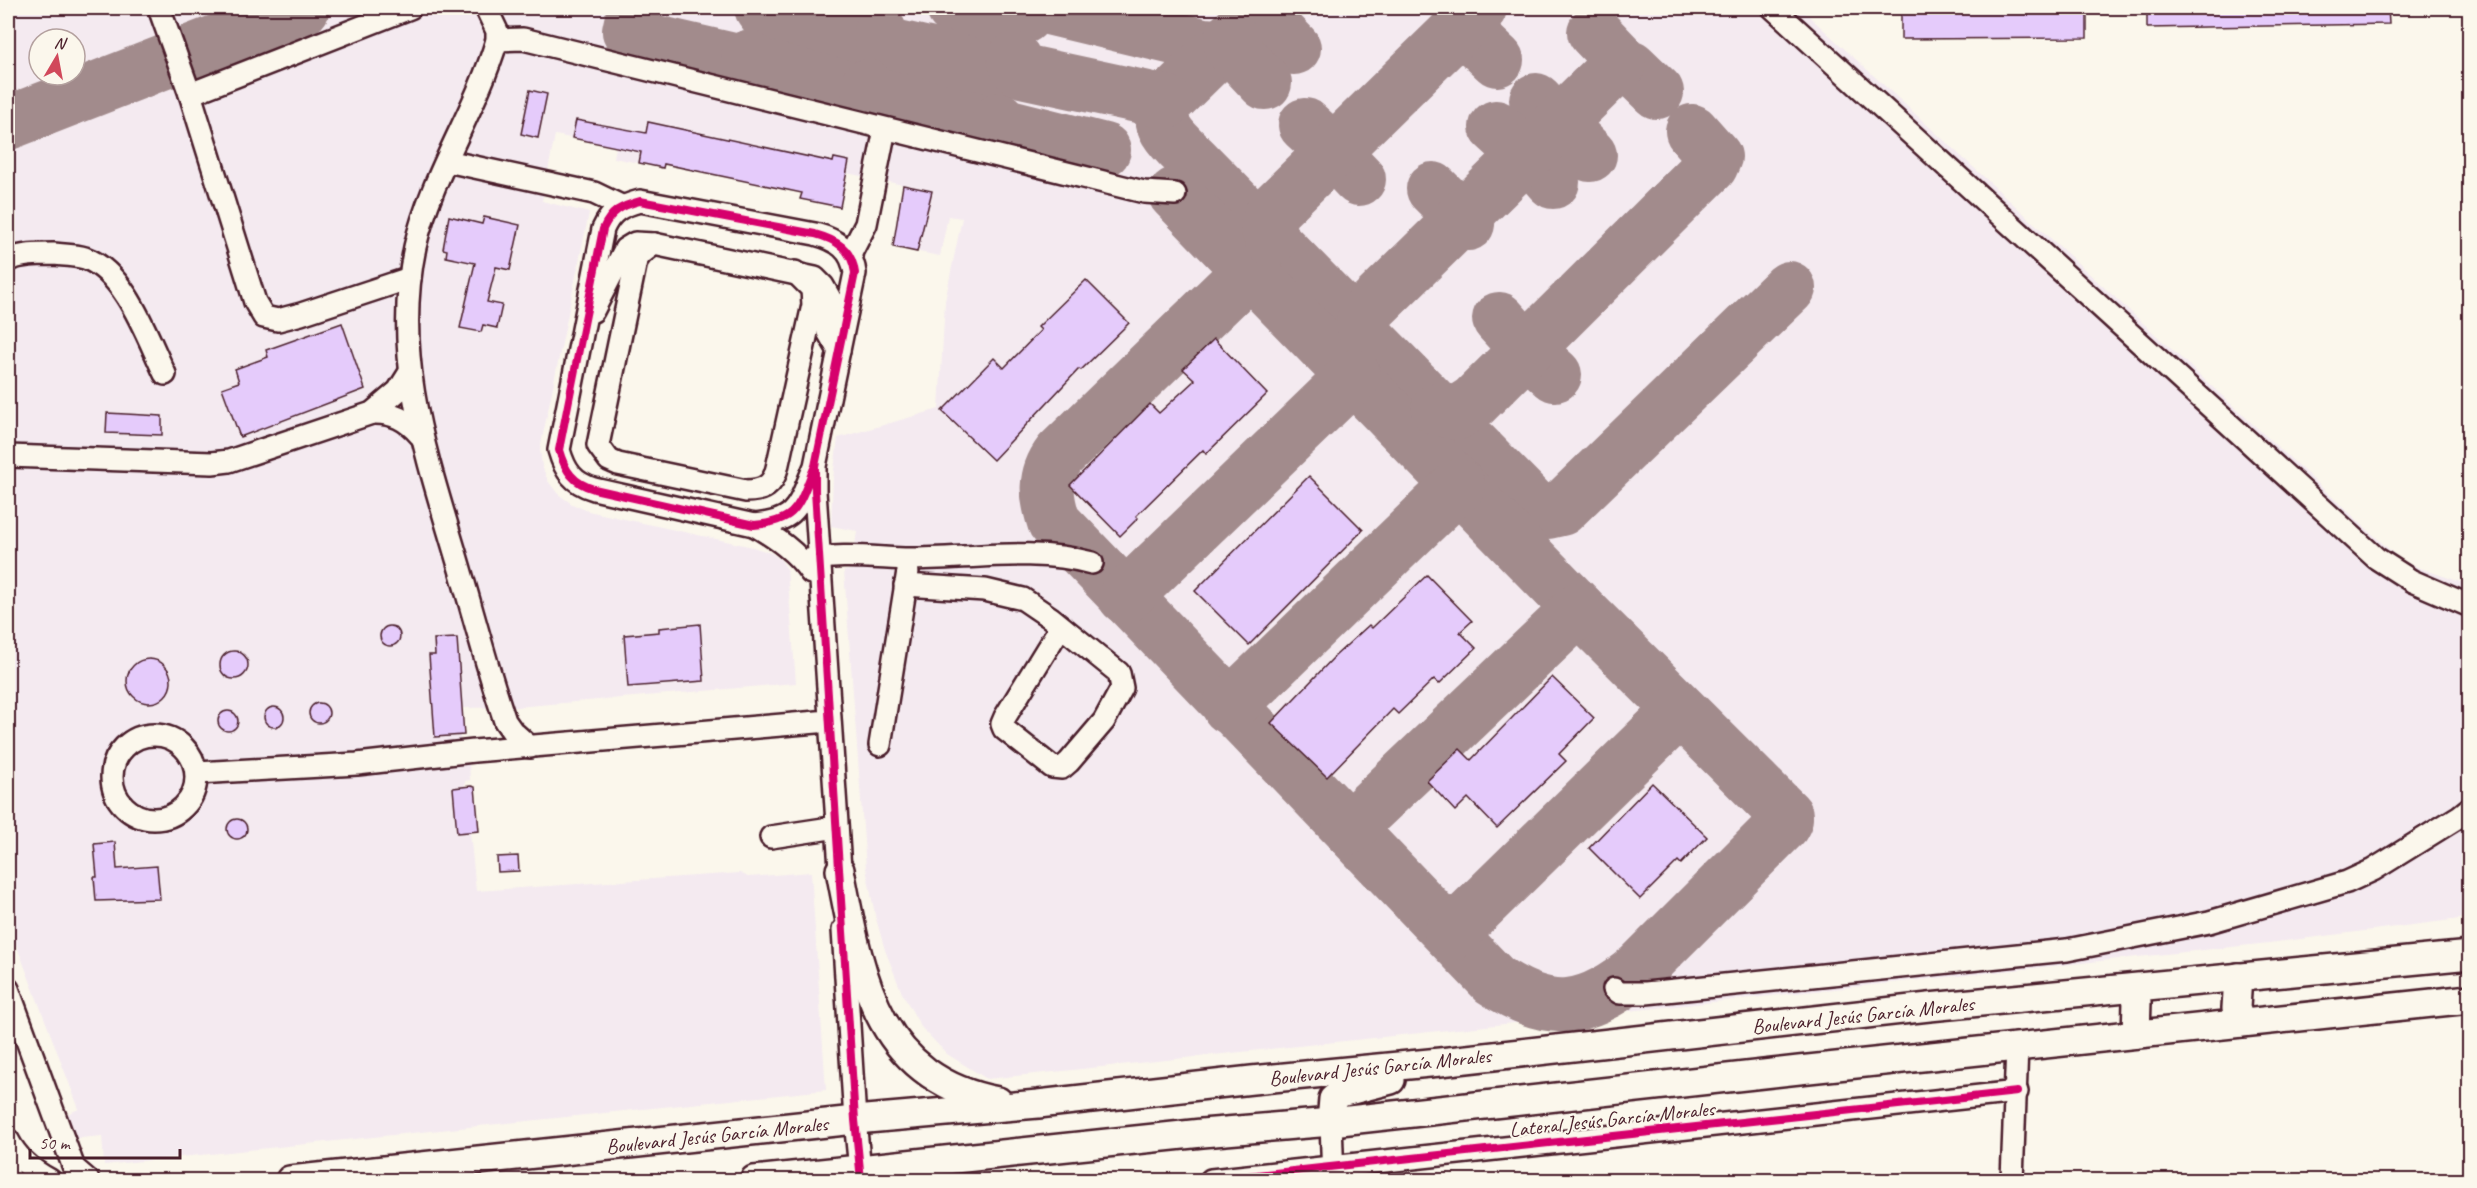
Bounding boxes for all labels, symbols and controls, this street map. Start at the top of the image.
north arrow [27,27,87,87]
text: N [53,33,69,54]
street label: Boulevard Jesús García Morales [1751,990,1977,1040]
street label: Boulevard Jesús García Morales [1268,1042,1494,1092]
street label: Lateral Jesús García Morales [1508,1095,1718,1143]
street label: Boulevard Jesús García Morales [605,1110,831,1160]
scale bar [30,1122,180,1160]
text: 50 m [39,1132,72,1154]

